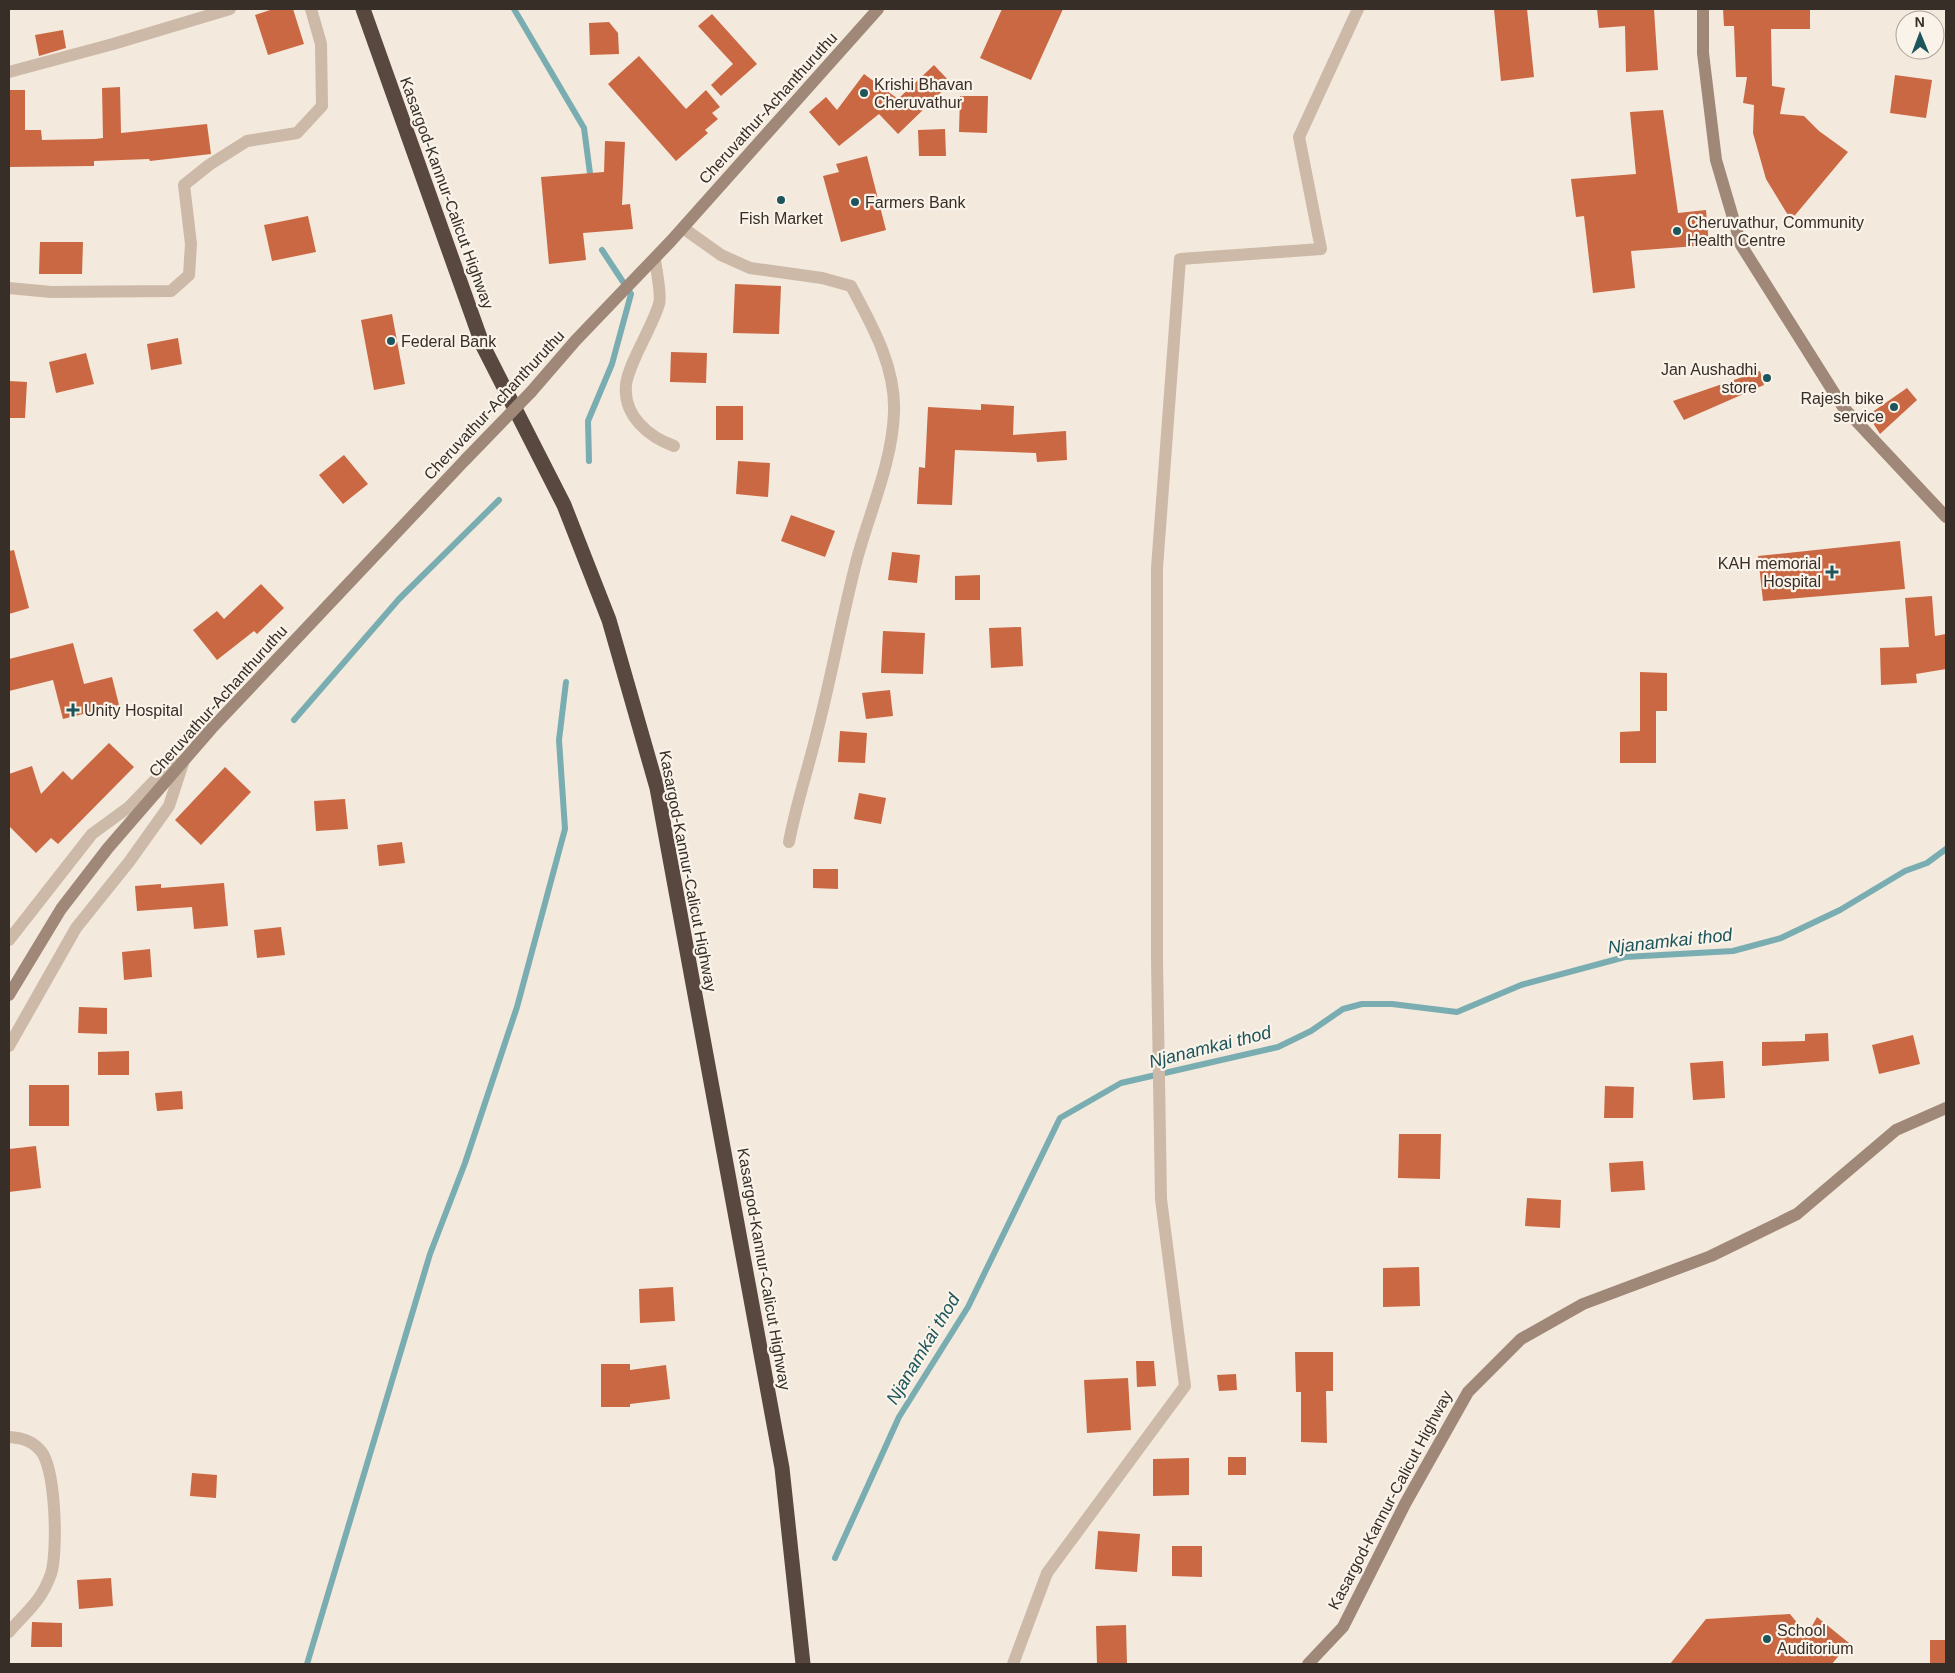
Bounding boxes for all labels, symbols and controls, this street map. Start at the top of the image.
north arrow [1895,10,1945,60]
text: N [1915,14,1925,30]
street label: Cheruvathur-Achanthuruthu [696,29,840,187]
street label: Kasargod-Kannur-Calicut Highway [397,75,497,311]
place label: Krishi Bhavan Cheruvathur [874,76,973,111]
marker: Krishi Bhavan Cheruvathur [858,87,870,99]
marker: Fish Market [775,194,787,206]
place label: Farmers Bank [865,194,966,211]
marker: Farmers Bank [849,196,861,208]
place label: Fish Market [739,210,823,227]
place label: Cheruvathur, Community Health Centre [1687,214,1864,249]
marker: Cheruvathur, Community Health Centre [1671,225,1683,237]
street label: Cheruvathur-Achanthuruthu [420,327,568,483]
place label: Federal Bank [401,333,497,350]
marker: Federal Bank [385,335,397,347]
place label: Jan Aushadhi store [1661,361,1757,396]
marker: Jan Aushadhi store [1761,372,1773,384]
place label: Rajesh bike service [1800,390,1884,425]
marker: Rajesh bike service [1888,401,1900,413]
place label: KAH memorial Hospital [1718,555,1821,590]
marker: KAH memorial Hospital [1825,565,1839,579]
street label: Cheruvathur-Achanthuruthu [146,622,290,780]
place label: Unity Hospital [84,702,183,719]
marker: Unity Hospital [66,703,80,717]
street label: Kasargod-Kannur-Calicut Highway [656,749,720,993]
water label: Njanamkai thod [1607,924,1734,957]
water label: Njanamkai thod [1147,1022,1274,1072]
street label: Kasargod-Kannur-Calicut Highway [734,1147,794,1391]
water label: Njanamkai thod [882,1289,964,1408]
street label: Kasargod-Kannur-Calicut Highway [1325,1388,1455,1612]
place label: School Auditorium [1777,1622,1853,1657]
marker: School Auditorium [1761,1633,1773,1645]

